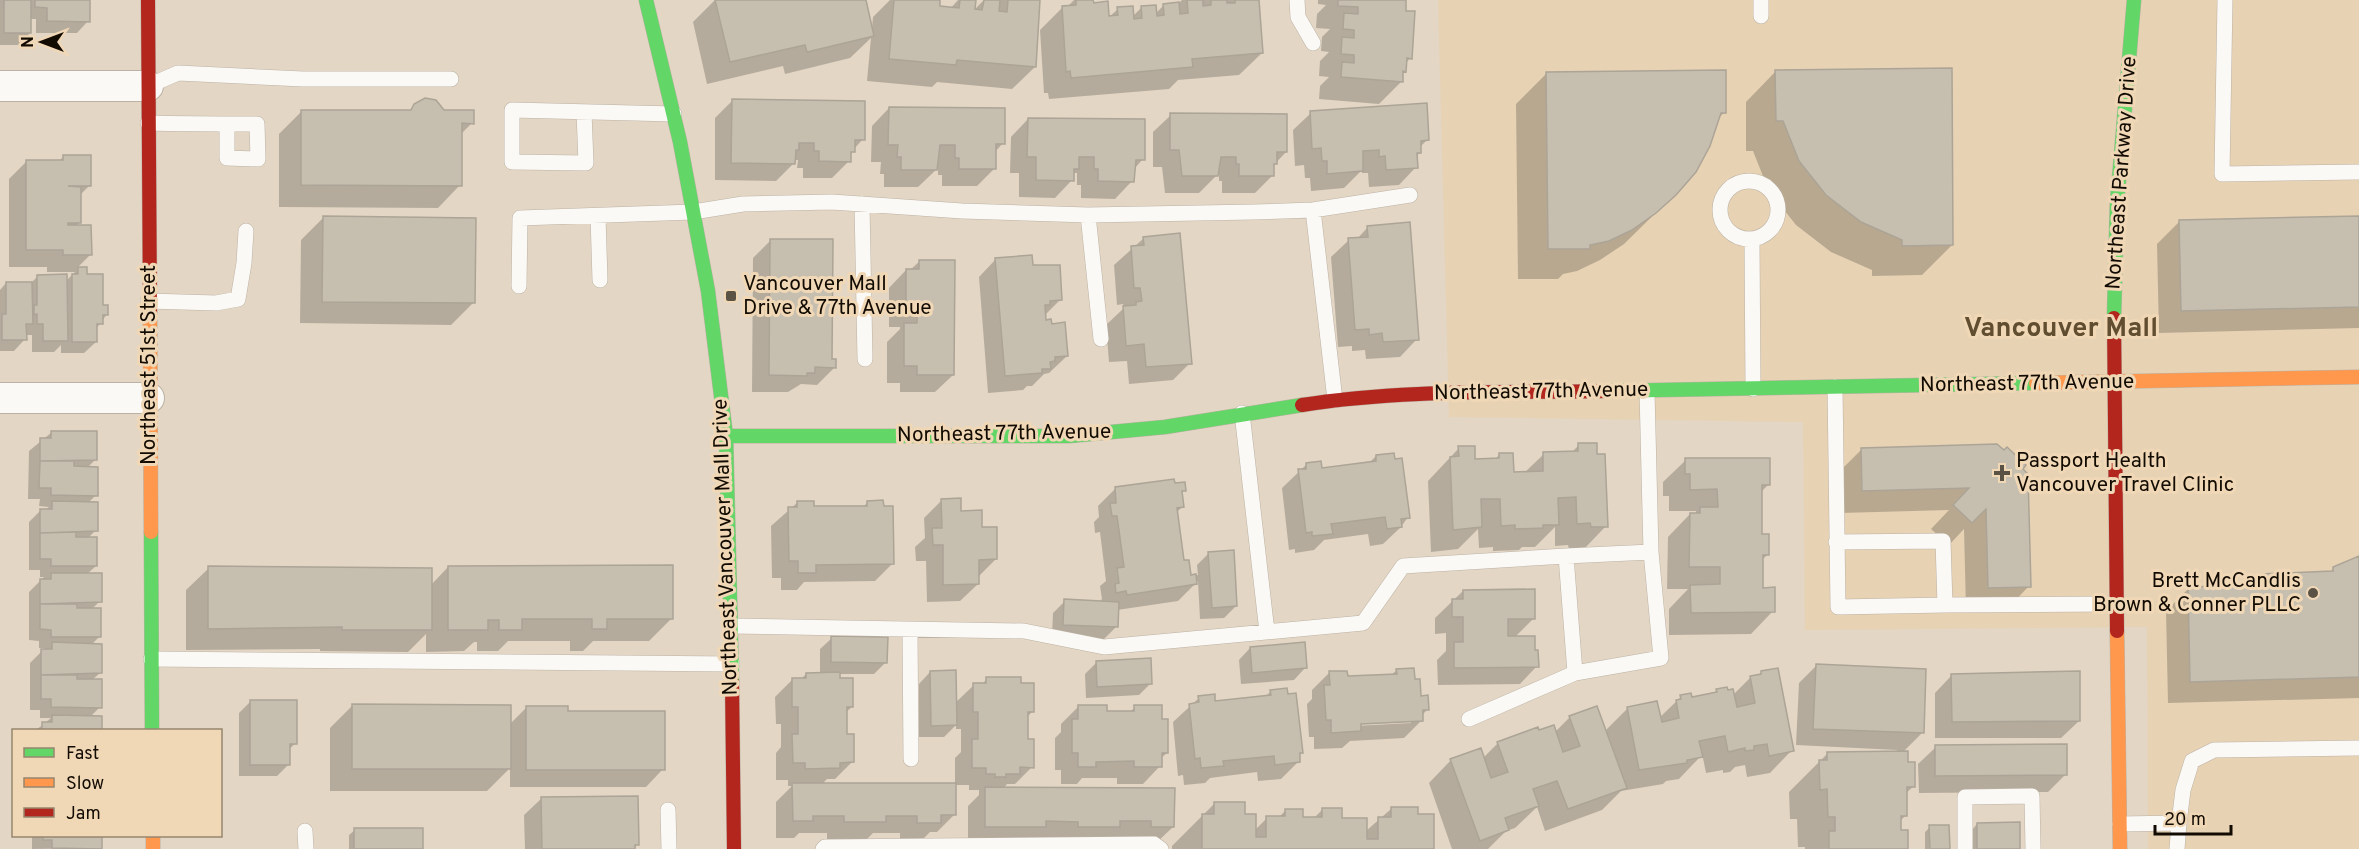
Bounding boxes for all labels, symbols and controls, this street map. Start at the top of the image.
north arrow [12,12,72,72]
text: N [19,36,39,48]
street label: Northeast Parkway Drive [2100,55,2144,291]
street label: Northeast 51st Street [136,265,163,465]
place label: Vancouver Mall Drive & 77th Avenue [743,271,932,322]
marker: Vancouver Mall Drive & 77th Avenue [724,289,738,303]
district label: Vancouver Mall [1964,312,2158,346]
street label: Northeast 77th Avenue [1920,369,2134,399]
street label: Northeast 77th Avenue [1434,377,1648,407]
street label: Northeast Vancouver Mall Drive [707,398,745,696]
street label: Northeast 77th Avenue [897,419,1111,449]
place label: Passport Health Vancouver Travel Clinic [2016,448,2234,499]
marker: Passport Health Vancouver Travel Clinic [1993,464,2011,482]
place label: Brett McCandlis Brown & Conner PLLC [2093,568,2301,619]
marker: Brett McCandlis Brown & Conner PLLC [2306,586,2320,600]
legend [12,729,222,837]
text: Fast [66,743,99,766]
text: Slow [66,773,104,796]
scale bar [2155,798,2232,836]
text: Jam [66,803,101,826]
text: 20 m [2164,809,2206,832]

